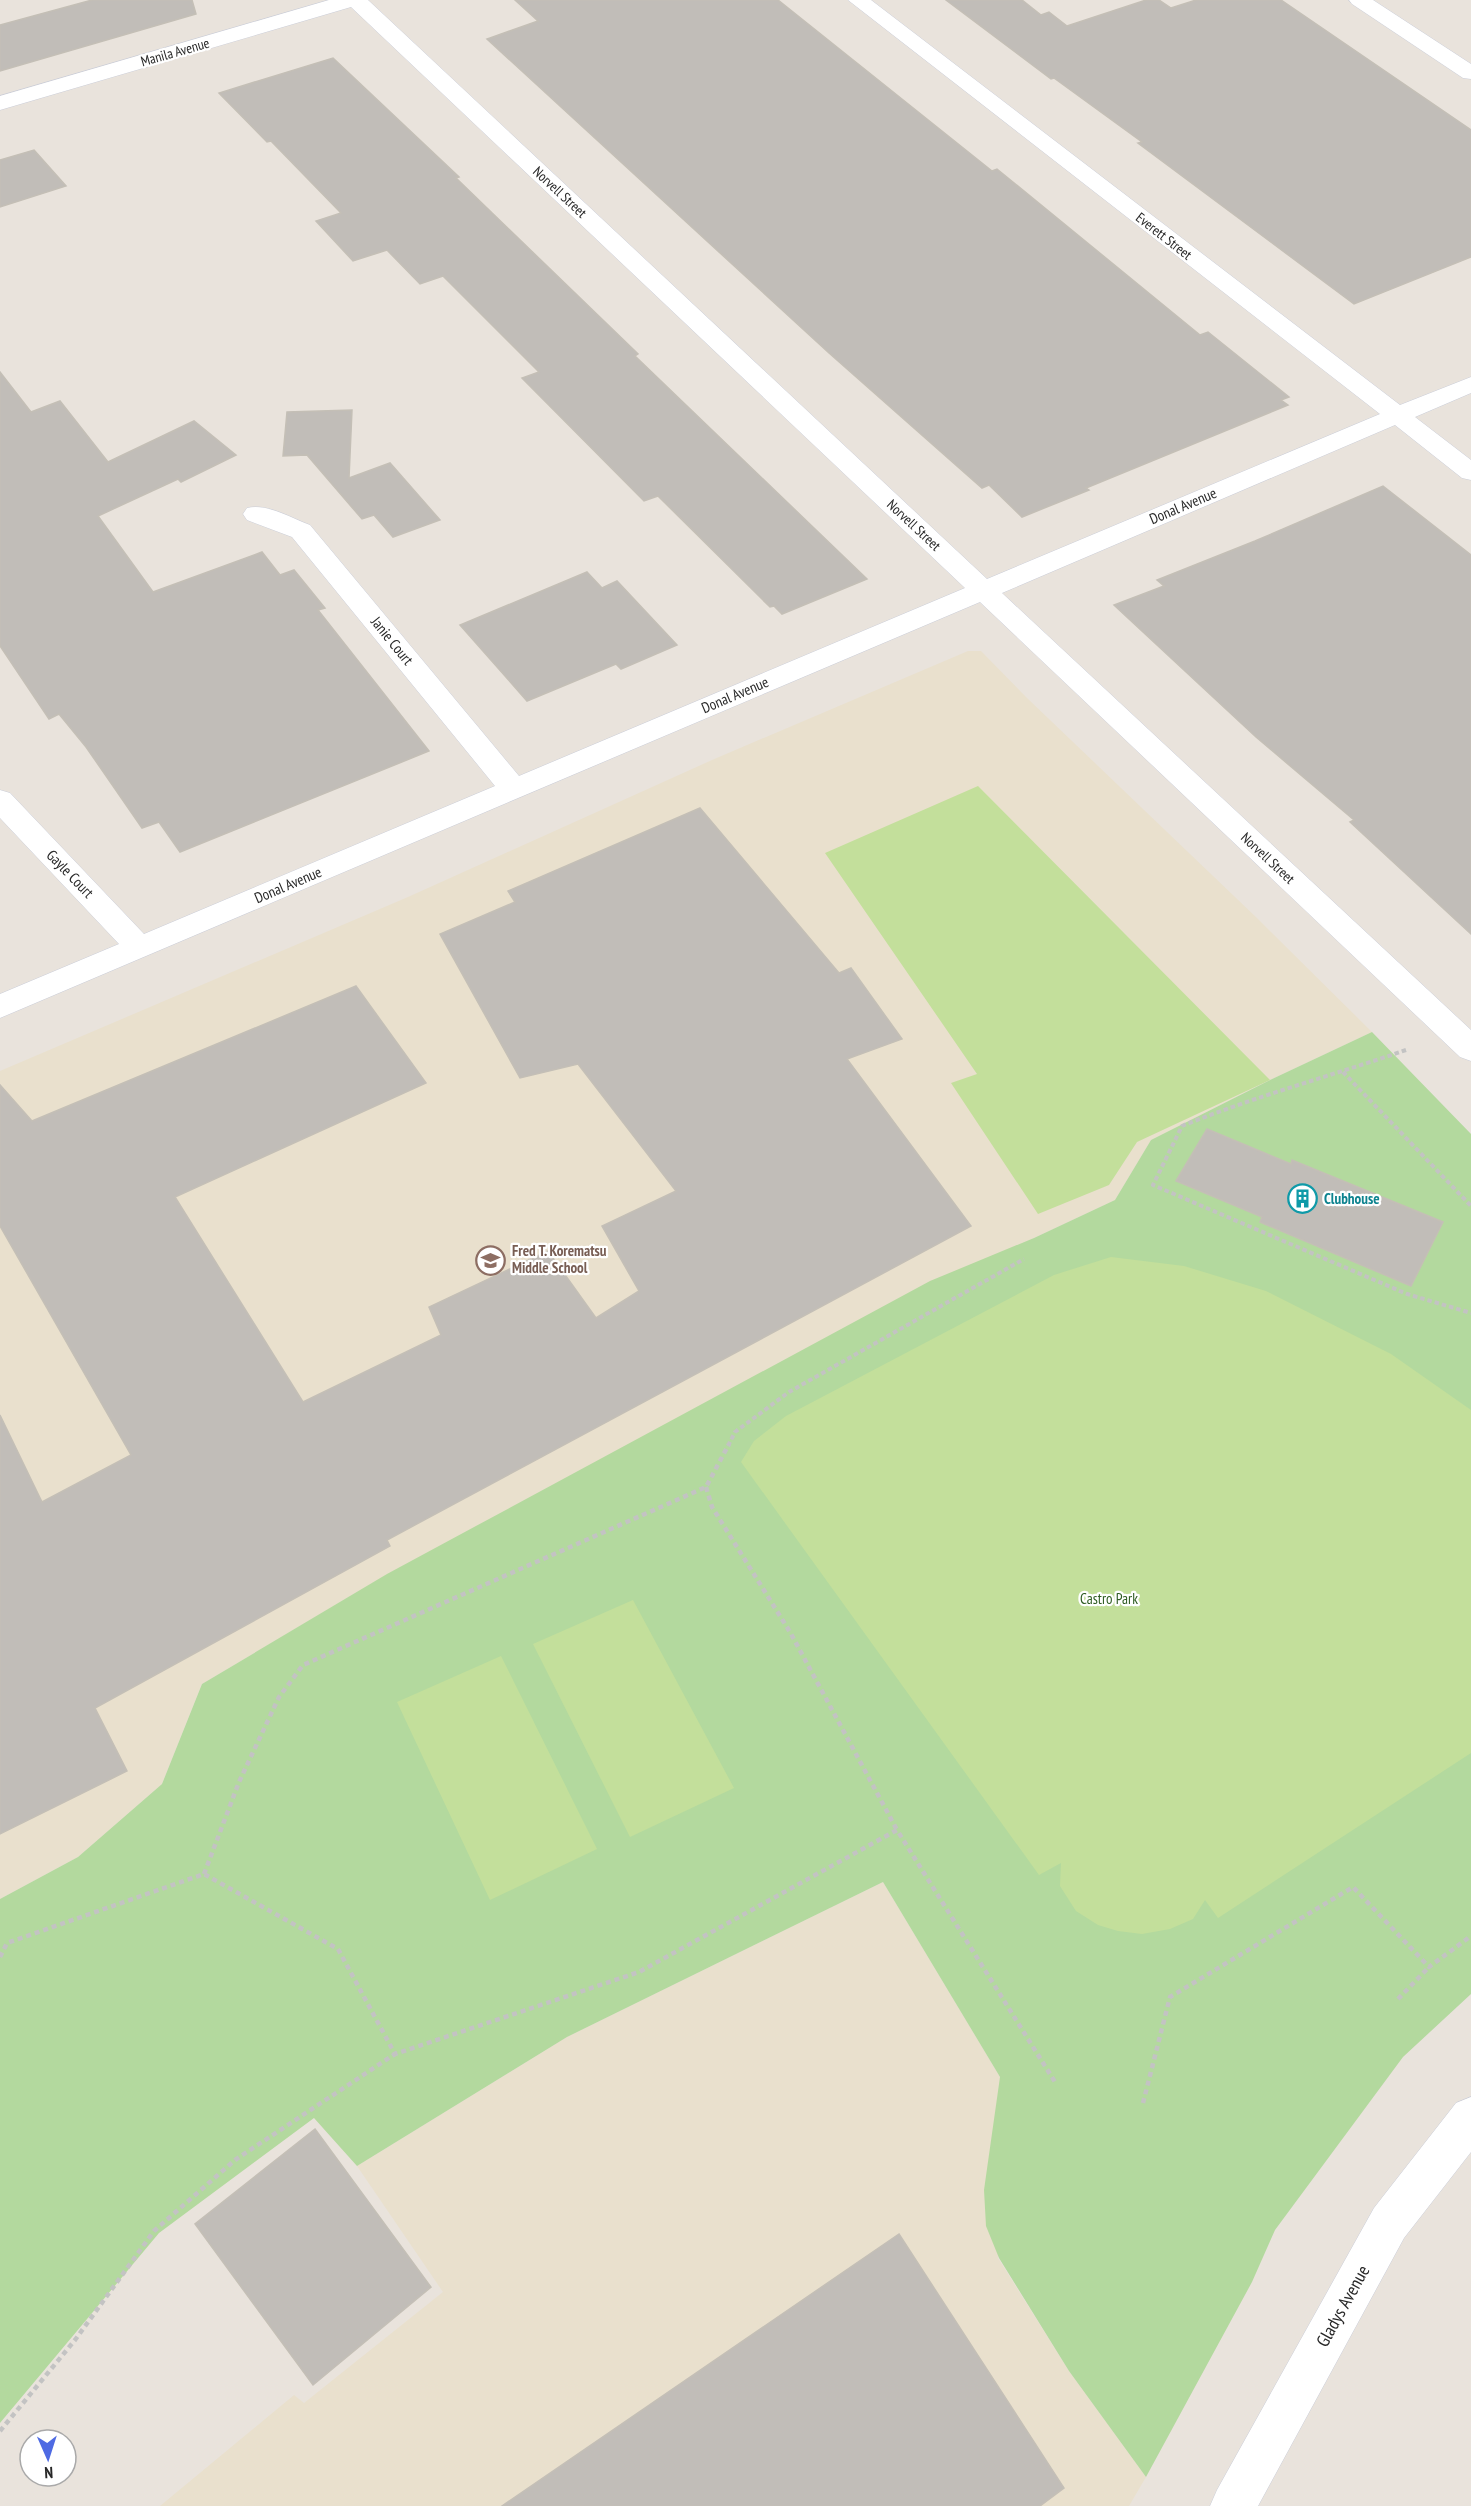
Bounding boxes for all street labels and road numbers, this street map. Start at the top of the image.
street label: Manila Avenue [139,34,212,70]
street label: Norvell Street [529,163,591,222]
street label: Everett Street [1132,208,1196,264]
street label: Donal Avenue [1146,483,1219,528]
street label: Norvell Street [883,496,945,555]
street label: Janie Court [366,612,418,669]
street label: Donal Avenue [698,672,771,717]
street label: Norvell Street [1237,829,1299,888]
street label: Gayle Court [43,845,98,902]
street label: Donal Avenue [251,862,324,907]
street label: Gladys Avenue [1311,2261,1374,2351]

